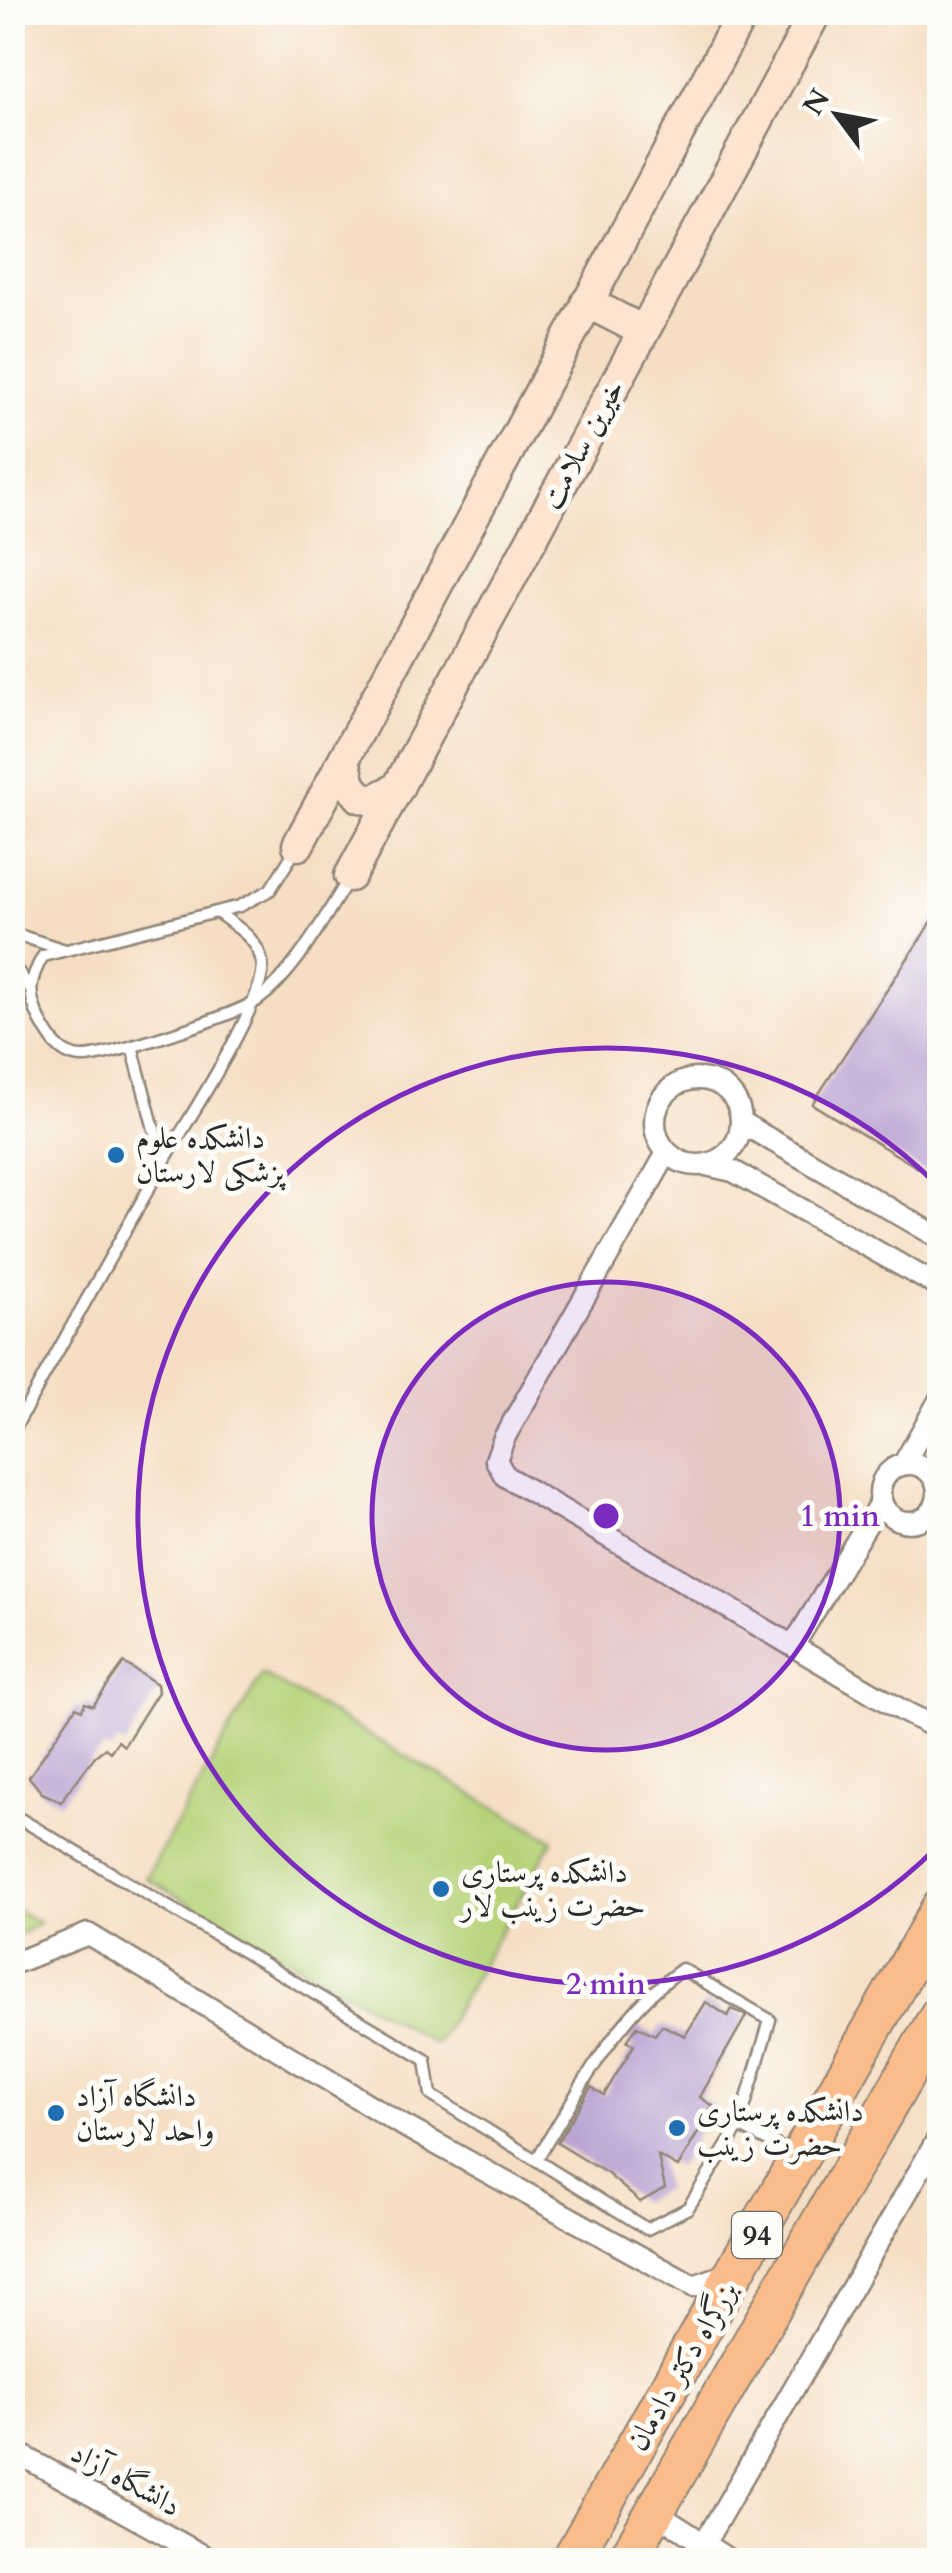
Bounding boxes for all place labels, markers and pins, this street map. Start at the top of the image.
place label: دانشکده علوم پزشکی لارستان [136,1118,286,1193]
marker: دانشکده علوم پزشکی لارستان [105,1144,127,1166]
centre of rings [588,1498,624,1534]
place label: دانشکده پرستاری حضرت زینب لار [458,1852,645,1927]
marker: دانشکده پرستاری حضرت زینب لار [430,1878,452,1900]
place label: دانشگاه آزاد واحد لارستان [76,2076,215,2151]
place label: دانشکده پرستاری حضرت زینب [697,2091,864,2166]
marker: دانشگاه آزاد واحد لارستان [45,2102,67,2124]
marker: دانشکده پرستاری حضرت زینب [666,2117,688,2139]

